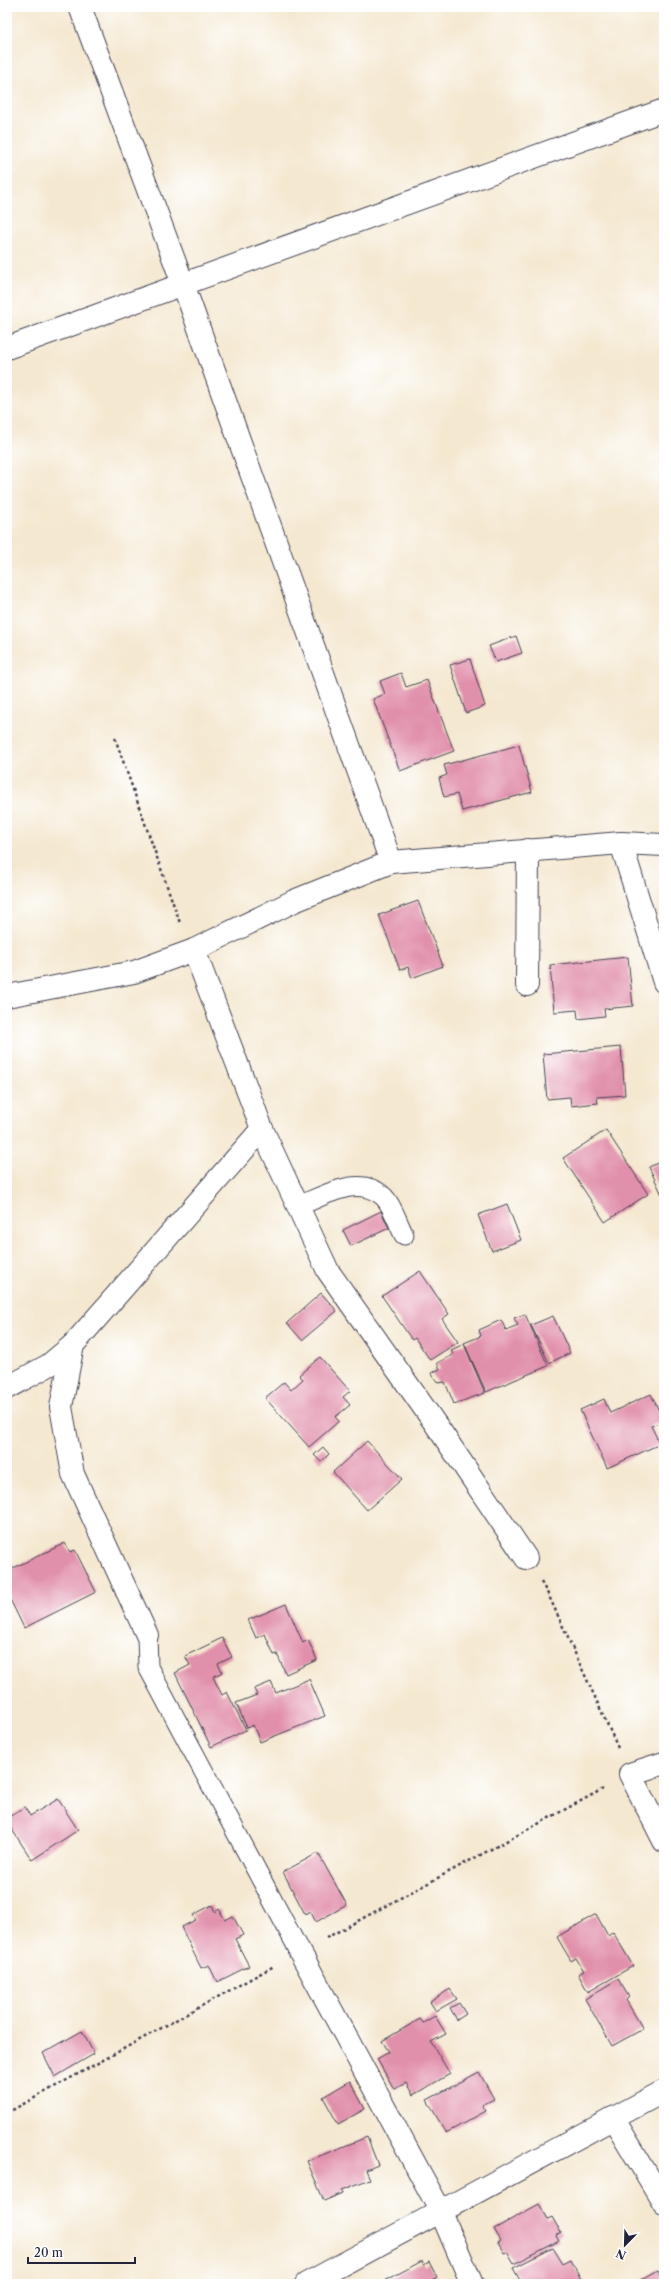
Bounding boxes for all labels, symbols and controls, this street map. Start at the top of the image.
north arrow [605,2225,645,2265]
scale bar [28,2239,135,2265]
text: 20 m [34,2245,63,2260]
text: N [614,2246,628,2263]

